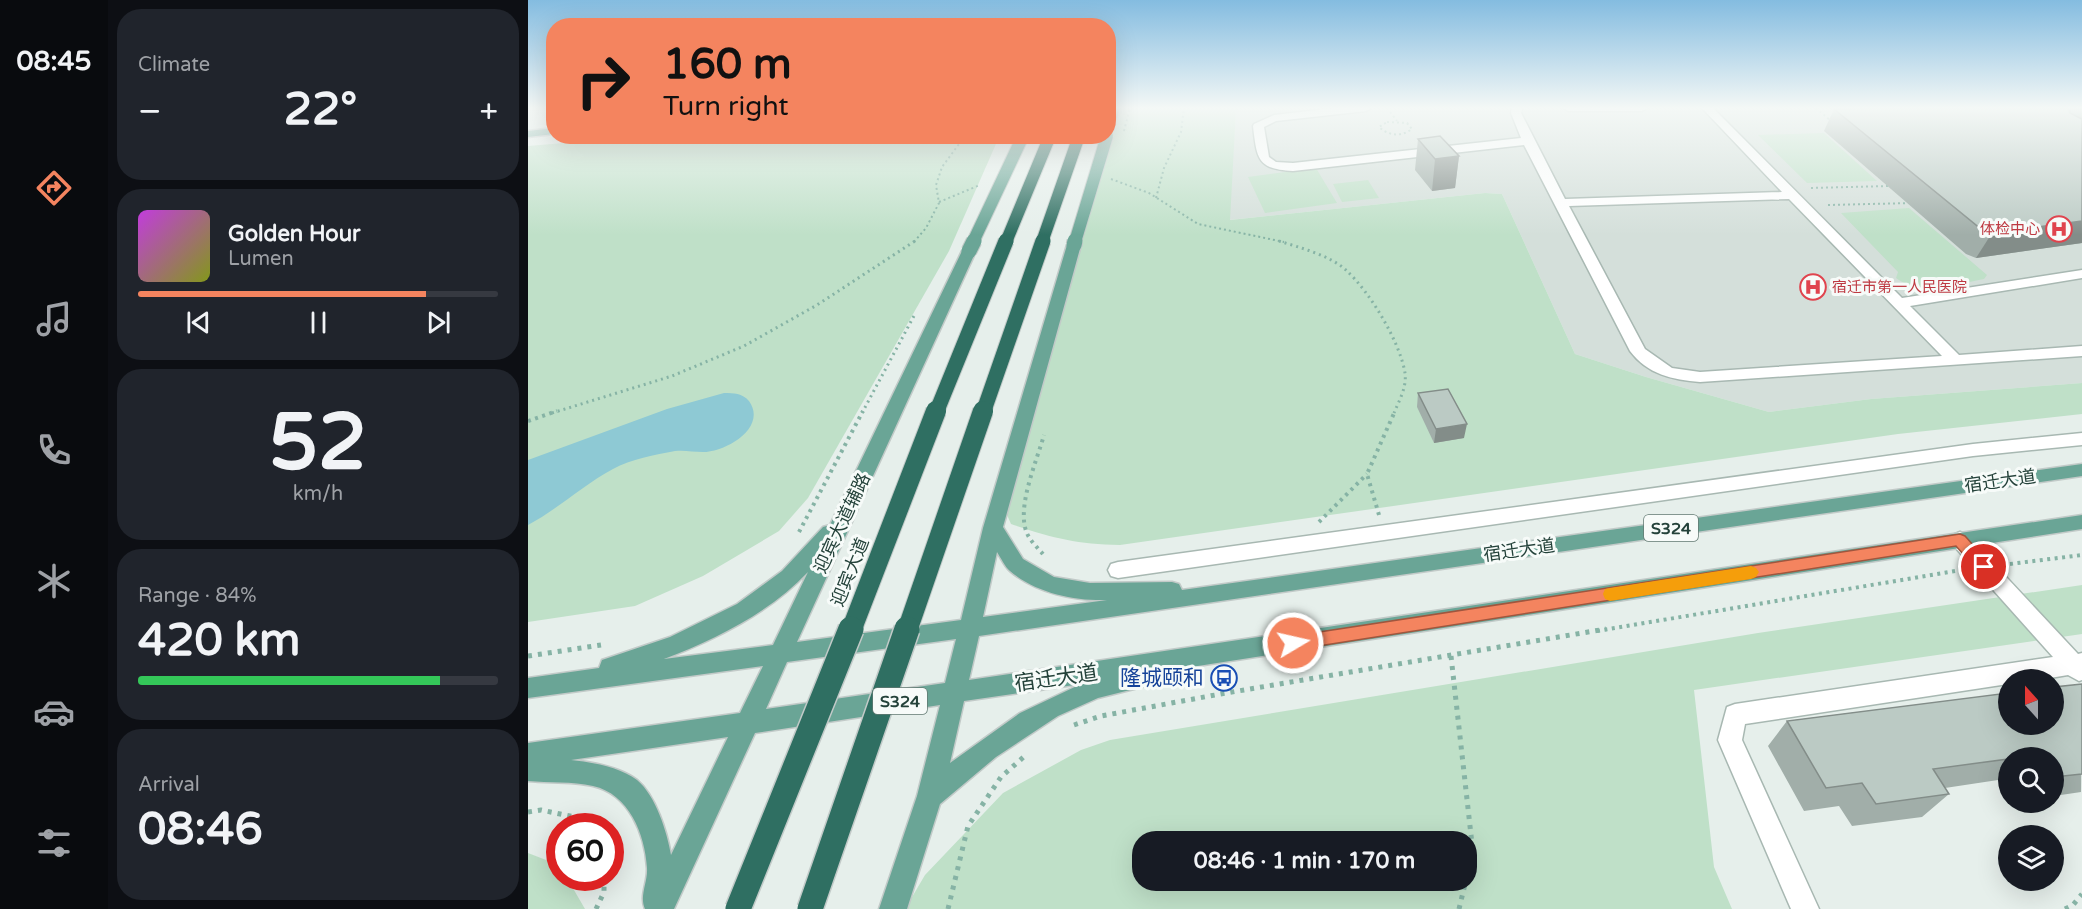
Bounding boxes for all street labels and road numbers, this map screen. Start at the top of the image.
street label: 宿迁大道 [1963,465,2037,497]
street label: 迎宾大道辅路 [809,469,875,577]
road number: S324 [1644,515,1698,541]
street label: 宿迁大道 [1482,534,1556,566]
street label: 迎宾大道 [827,535,873,609]
street label: 宿迁大道 [1013,660,1099,697]
road number: S324 [873,688,927,714]

